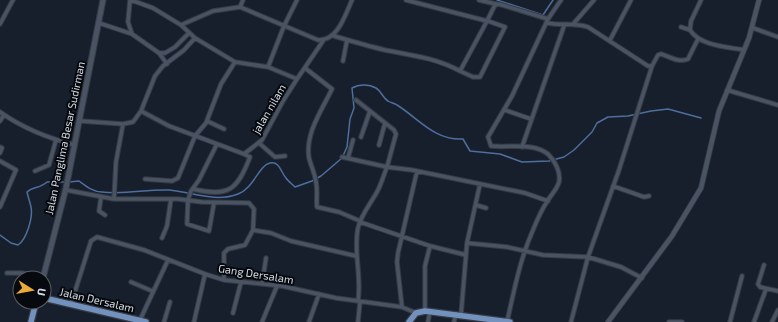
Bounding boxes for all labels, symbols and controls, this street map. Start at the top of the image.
street label: Jalan Panglima Besar Sudirman [42,60,87,216]
street label: jalan nilam [249,82,289,136]
street label: Gang Dersalam [217,261,295,286]
north arrow [12,270,52,310]
street label: Jalan Dersalam [59,285,136,314]
text: U [35,287,49,297]

